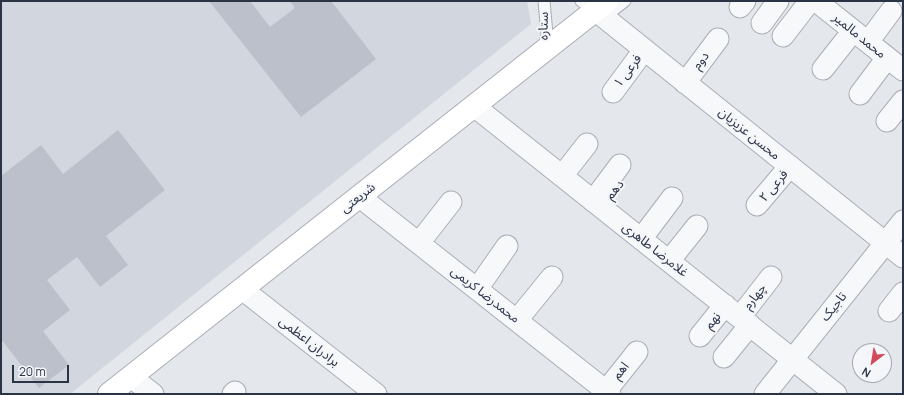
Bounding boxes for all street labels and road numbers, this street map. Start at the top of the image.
street label: محمد مالمیر [829,10,889,62]
street label: ستاره [536,12,552,40]
street label: دوم [689,49,713,73]
street label: فرعی ۱ [611,52,645,90]
street label: محسن عزیزیان [715,104,783,164]
street label: فرعی ۲ [756,167,792,205]
street label: دهم [602,177,628,203]
street label: شریعتی [337,180,379,216]
street label: غلامرضا طاهری [619,220,691,280]
street label: محمدرضا کریمی [447,263,523,327]
street label: چهارم [740,281,770,313]
street label: تاجیک [818,289,850,325]
street label: نهم [701,309,725,333]
street label: برادران اعظمی [276,314,342,370]
street label: اهم [609,359,633,383]

